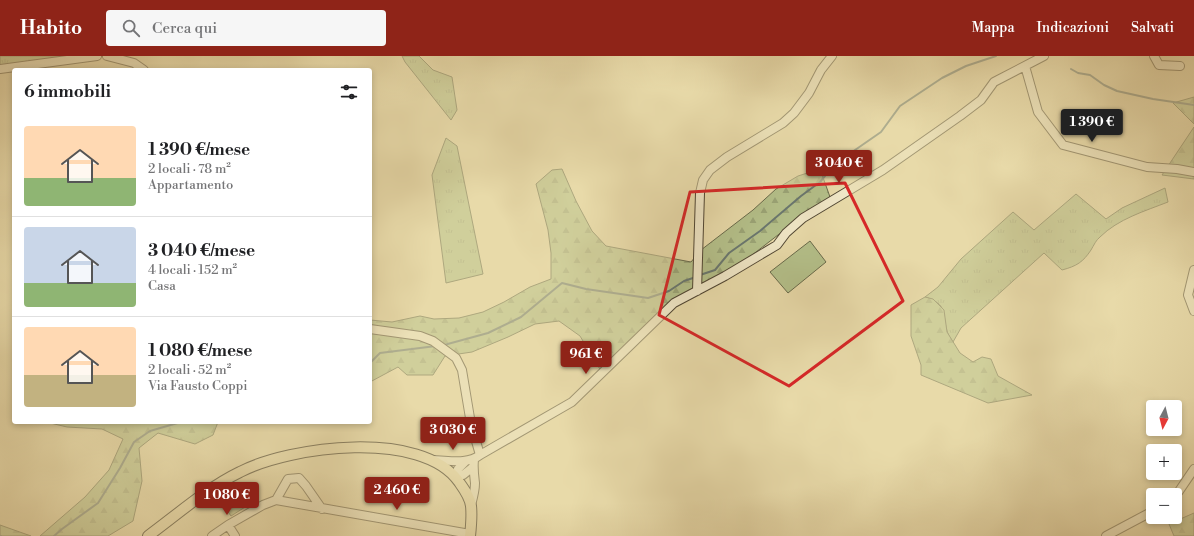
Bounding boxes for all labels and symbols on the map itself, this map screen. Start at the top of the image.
pin: 1 390 € [1055,109,1129,143]
pin: 3 040 € [802,150,876,184]
pin: 961 € [558,341,614,375]
north arrow [1146,400,1182,436]
pin: 3 030 € [416,417,490,451]
pin: 2 460 € [360,477,434,511]
pin: 1 080 € [190,482,264,516]

